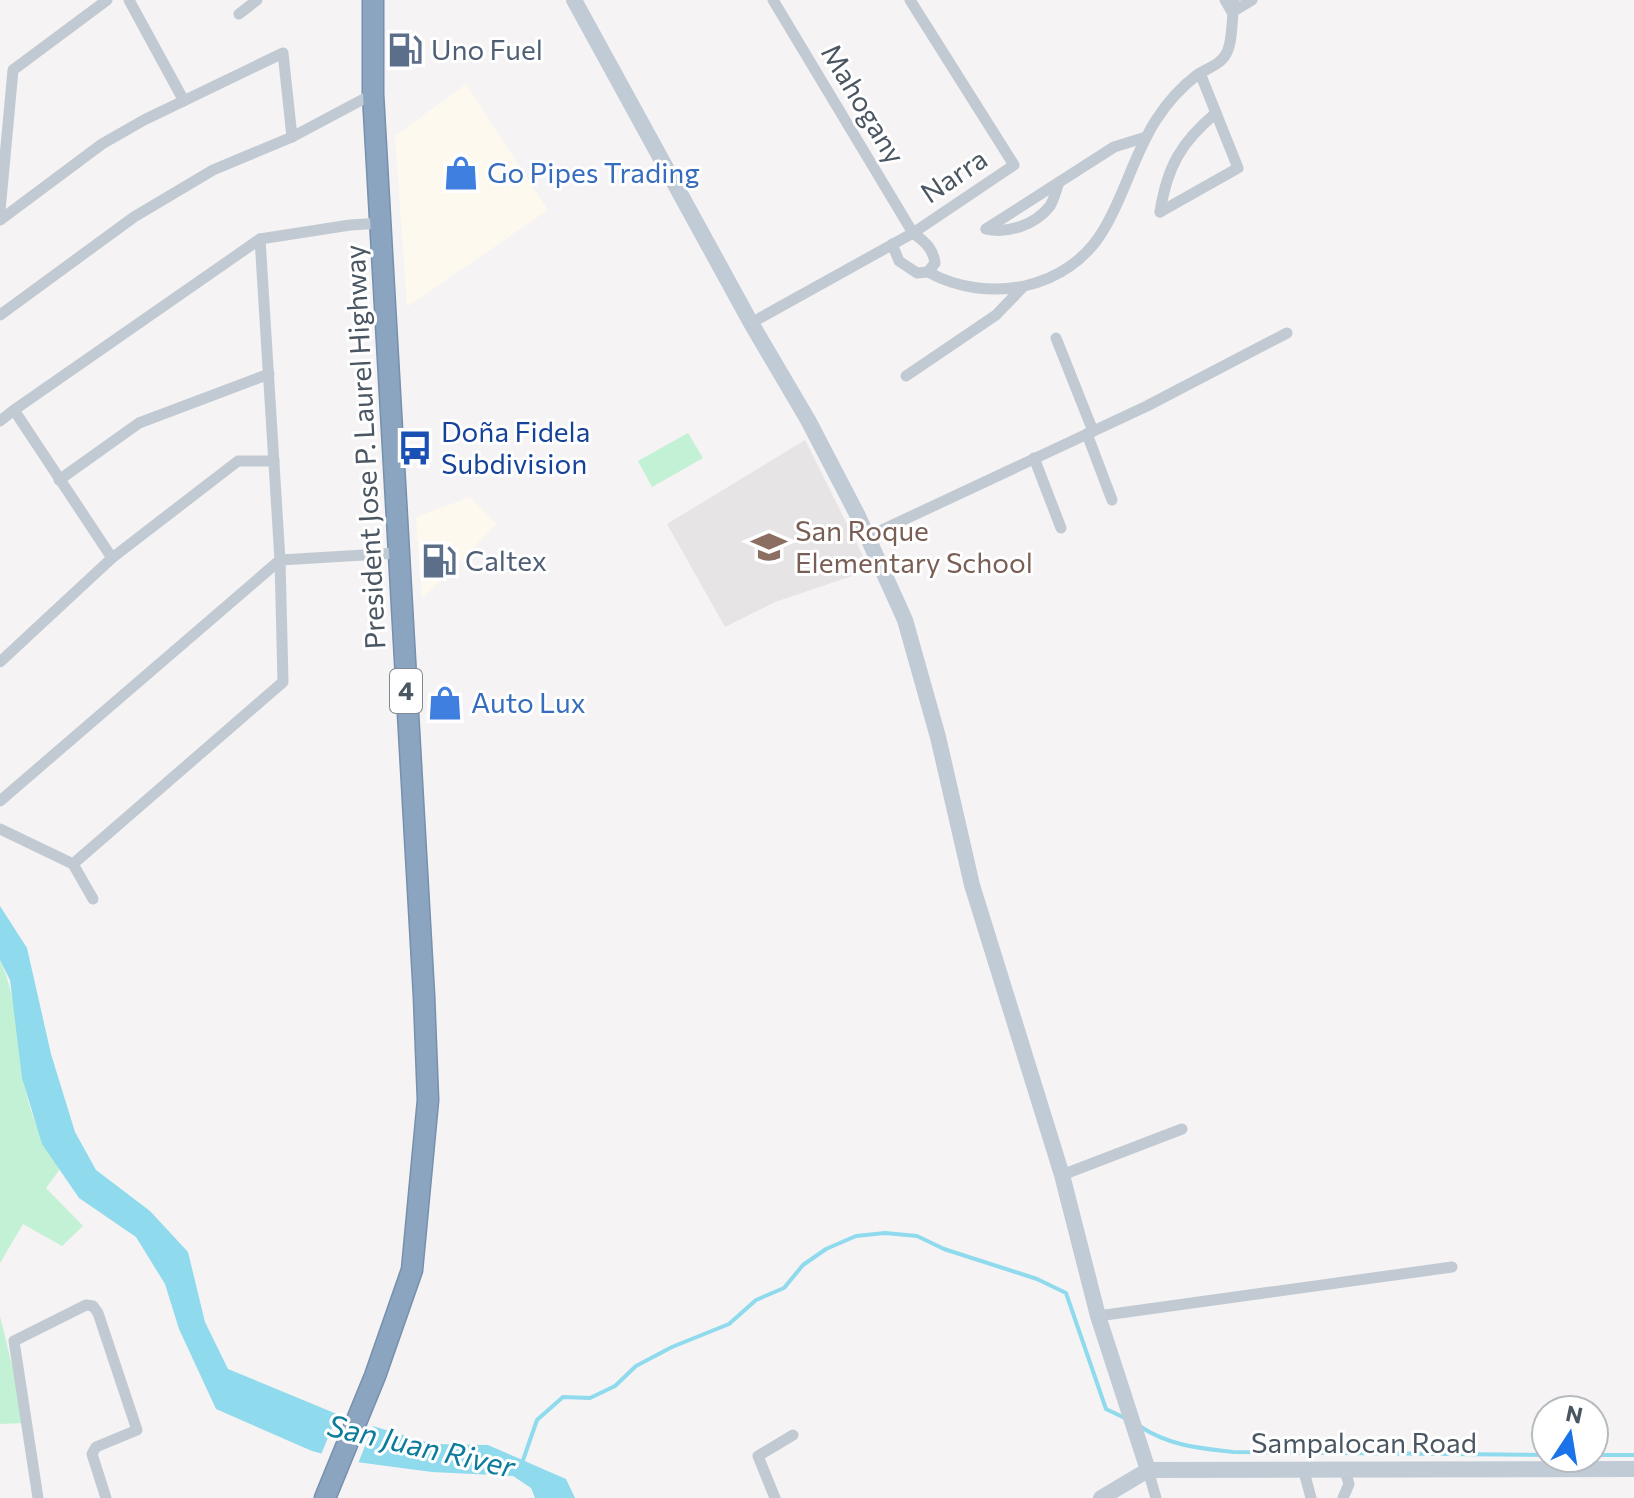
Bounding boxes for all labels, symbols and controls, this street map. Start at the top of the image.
fuel station icon: Uno Fuel [386,31,424,69]
place label: Uno Fuel [431,32,543,66]
street label: Mahogany [815,37,913,170]
street label: Narra [914,141,993,210]
shop icon: Go Pipes Trading [442,154,480,192]
place label: Go Pipes Trading [487,155,700,189]
street label: President Jose P. Laurel Highway [336,244,392,650]
place label: Doña Fidela Subdivision [441,414,590,480]
bus stop icon: Doña Fidela Subdivision [396,429,434,467]
place label: San Roque Elementary School [795,513,1033,579]
school or university icon: San Roque Elementary School [750,528,788,566]
fuel station icon: Caltex [420,542,458,580]
place label: Caltex [465,543,547,577]
road number: 4 [390,669,422,713]
shop icon: Auto Lux [426,684,464,722]
place label: Auto Lux [471,685,586,719]
north arrow [1530,1394,1610,1474]
text: N [1563,1399,1585,1429]
water label: San Juan River [324,1405,520,1484]
street label: Sampalocan Road [1251,1425,1477,1459]

